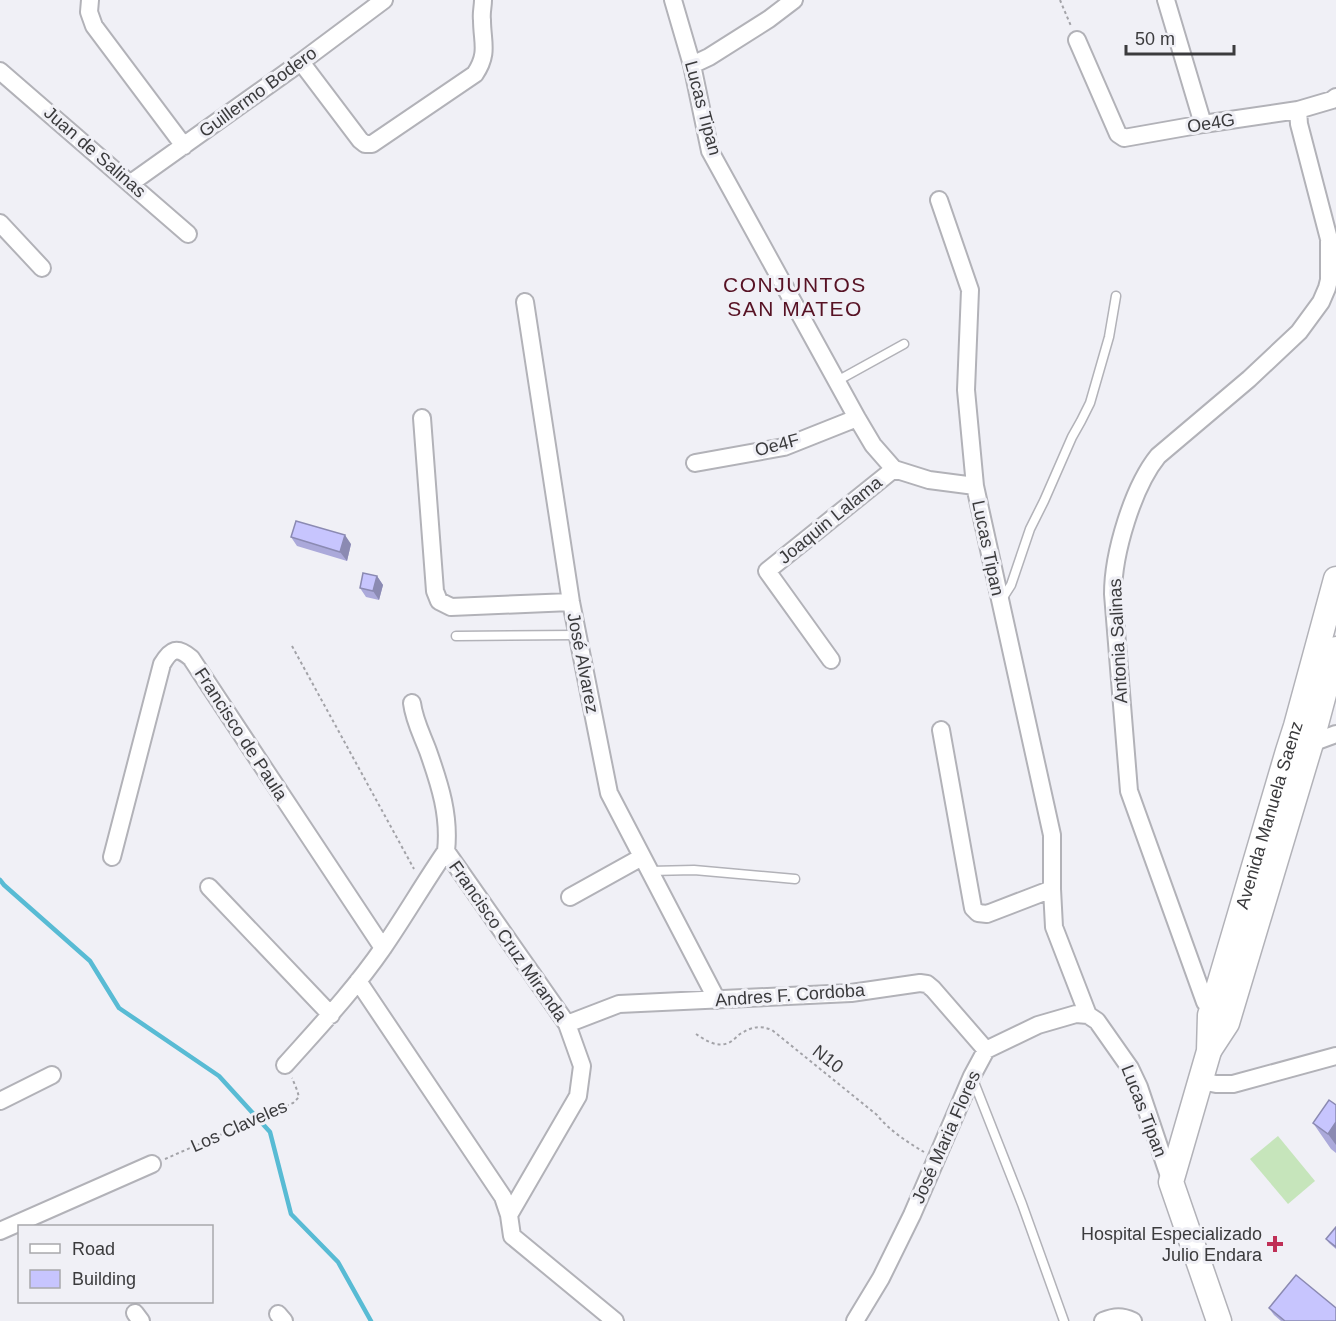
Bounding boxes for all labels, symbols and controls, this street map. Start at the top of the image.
scale bar [1126,18,1234,56]
text: 50 m [1135,29,1175,49]
street label: Guillermo Bodero [195,43,321,141]
street label: Lucas Tipan [681,59,725,157]
street label: Juan de Salinas [40,102,150,202]
street label: Oe4G [1186,109,1236,137]
district label: CONJUNTOS SAN MATEO [723,273,867,320]
street label: Oe4F [753,430,801,460]
street label: Joaquin Lalama [774,472,886,568]
street label: Lucas Tipan [968,498,1008,598]
street label: Antonia Salinas [1105,578,1131,704]
street label: José Alvarez [563,611,603,715]
street label: Francisco de Paula [191,664,292,805]
street label: Avenida Manuela Saenz [1232,719,1307,911]
street label: Francisco Cruz Miranda [445,857,572,1026]
street label: Andres F. Cordoba [714,980,867,1010]
street label: N10 [809,1041,847,1077]
street label: Lucas Tipan [1117,1062,1171,1160]
street label: José Maria Flores [908,1068,984,1206]
street label: Los Claveles [188,1096,290,1156]
place label: Hospital Especializado Julio Endara [1081,1224,1263,1265]
legend [18,1225,213,1303]
marker: Hospital Especializado Julio Endara [1266,1235,1284,1253]
text: Road [72,1239,115,1259]
text: Building [72,1269,136,1289]

